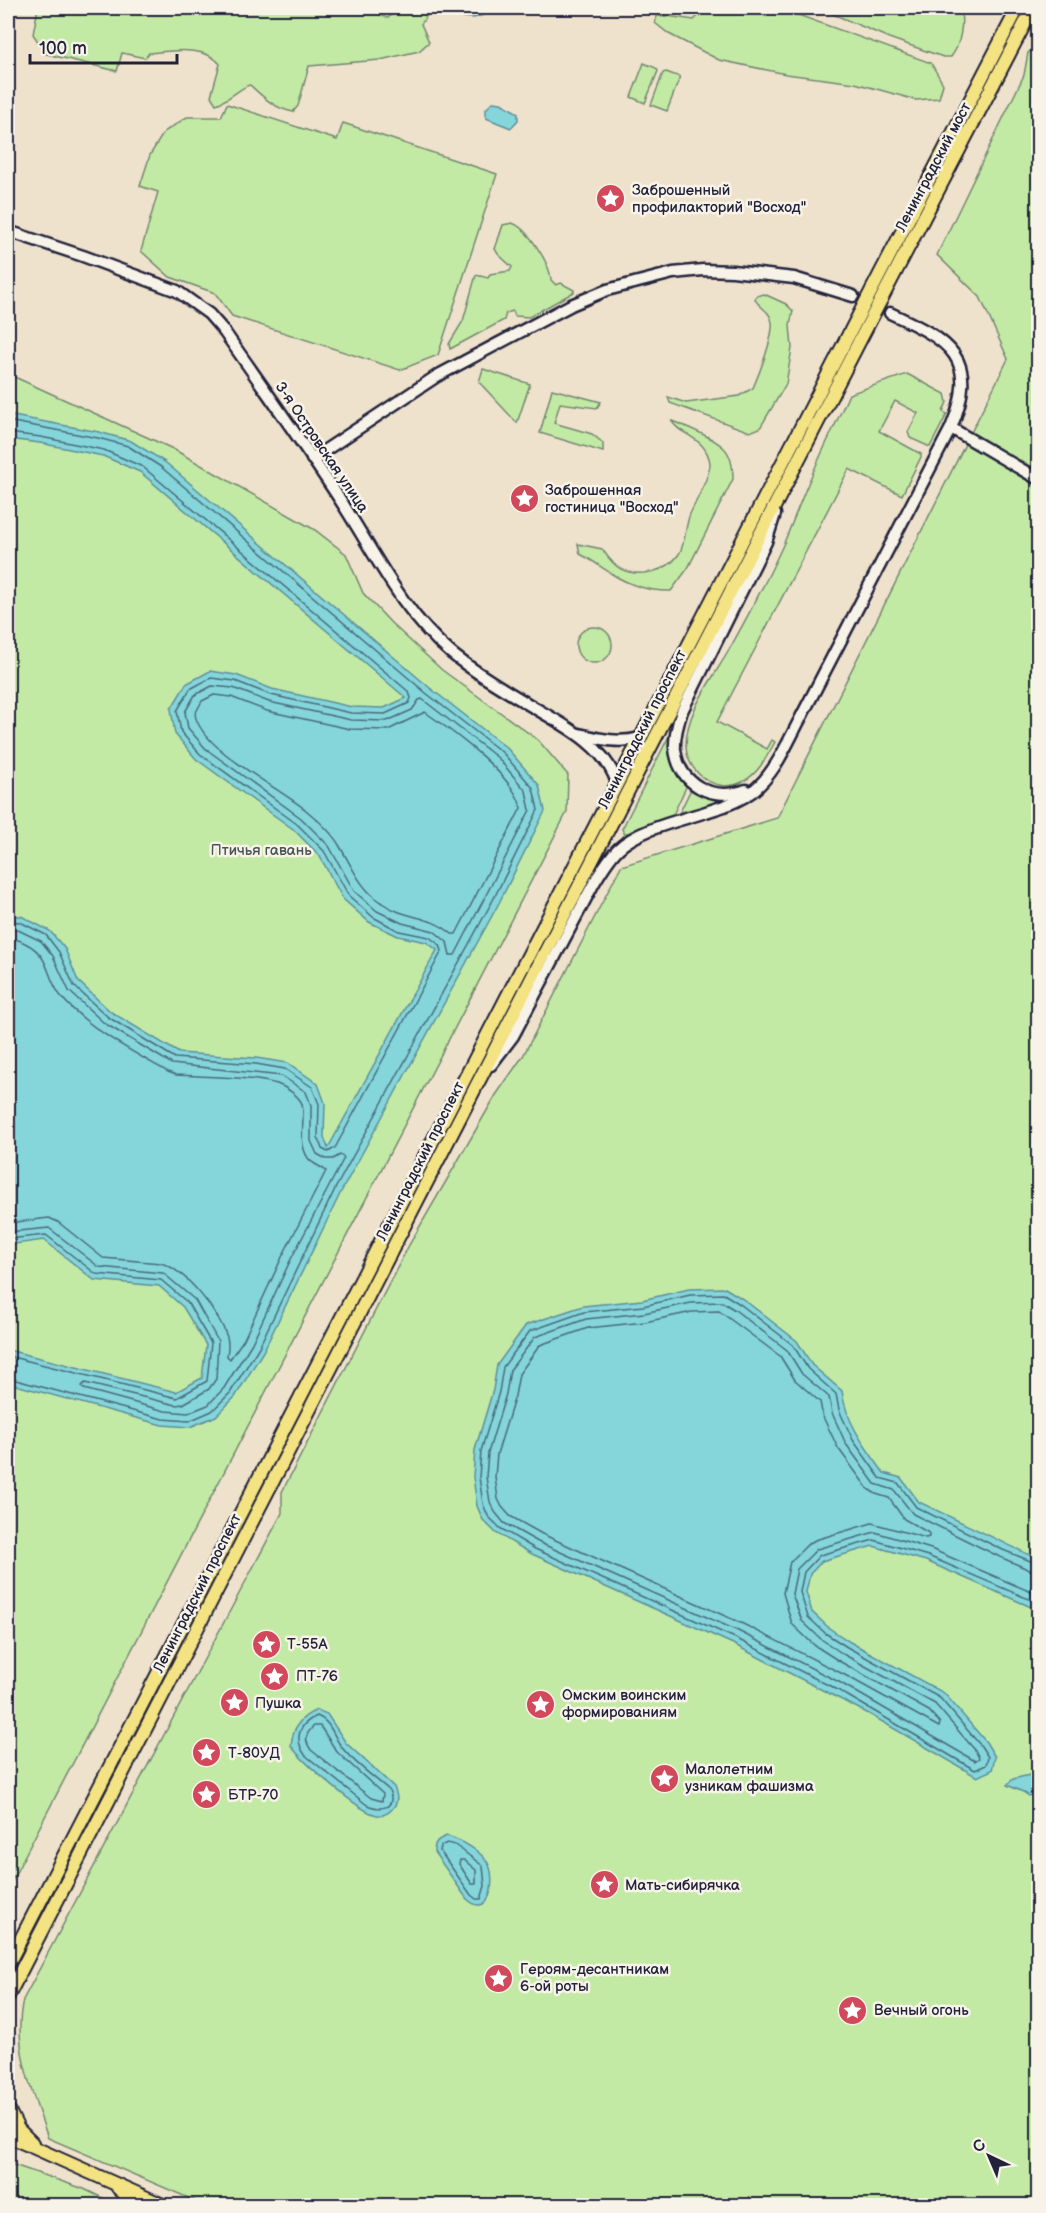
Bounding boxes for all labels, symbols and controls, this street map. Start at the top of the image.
scale bar [30,27,177,65]
text: 100 m [39,38,87,59]
street label: Ленинградский мост [891,99,976,236]
place label: Заброшенный профилакторий "Восход" [632,181,806,217]
place icon: Заброшенный профилакторий "Восход" [595,183,627,215]
street label: 3-я Островская улица [271,378,373,517]
place label: Заброшенная гостиница "Восход" [545,481,679,517]
place icon: Заброшенная гостиница "Восход" [508,483,540,515]
street label: Ленинградский проспект [594,646,691,813]
park label: Птичья гавань [210,841,312,860]
street label: Ленинградский проспект [372,1078,469,1245]
street label: Ленинградский проспект [149,1510,246,1677]
place icon: Т-55А [250,1628,282,1660]
place label: Т-55А [287,1635,328,1654]
place icon: ПТ-76 [259,1660,291,1692]
place label: ПТ-76 [296,1667,338,1686]
place label: Омским воинским формированиям [562,1686,686,1722]
place icon: Пушка [218,1687,250,1719]
place icon: Омским воинским формированиям [525,1688,557,1720]
place label: Пушка [255,1694,301,1713]
place icon: Т-80УД [191,1737,223,1769]
place label: Т-80УД [228,1744,281,1763]
place label: Малолетним узникам фашизма [685,1760,814,1796]
place icon: Малолетним узникам фашизма [648,1762,680,1794]
place icon: БТР-70 [191,1779,223,1811]
place label: БТР-70 [228,1786,278,1805]
place icon: Мать-сибирячка [588,1869,620,1901]
place label: Мать-сибирячка [625,1876,740,1895]
place label: Героям-десантникам 6-ой роты [520,1960,669,1996]
place icon: Героям-десантникам 6-ой роты [483,1962,515,1994]
place icon: Вечный огонь [837,1994,869,2026]
place label: Вечный огонь [874,2001,969,2020]
north arrow [959,2126,1019,2186]
text: С [969,2136,990,2157]

